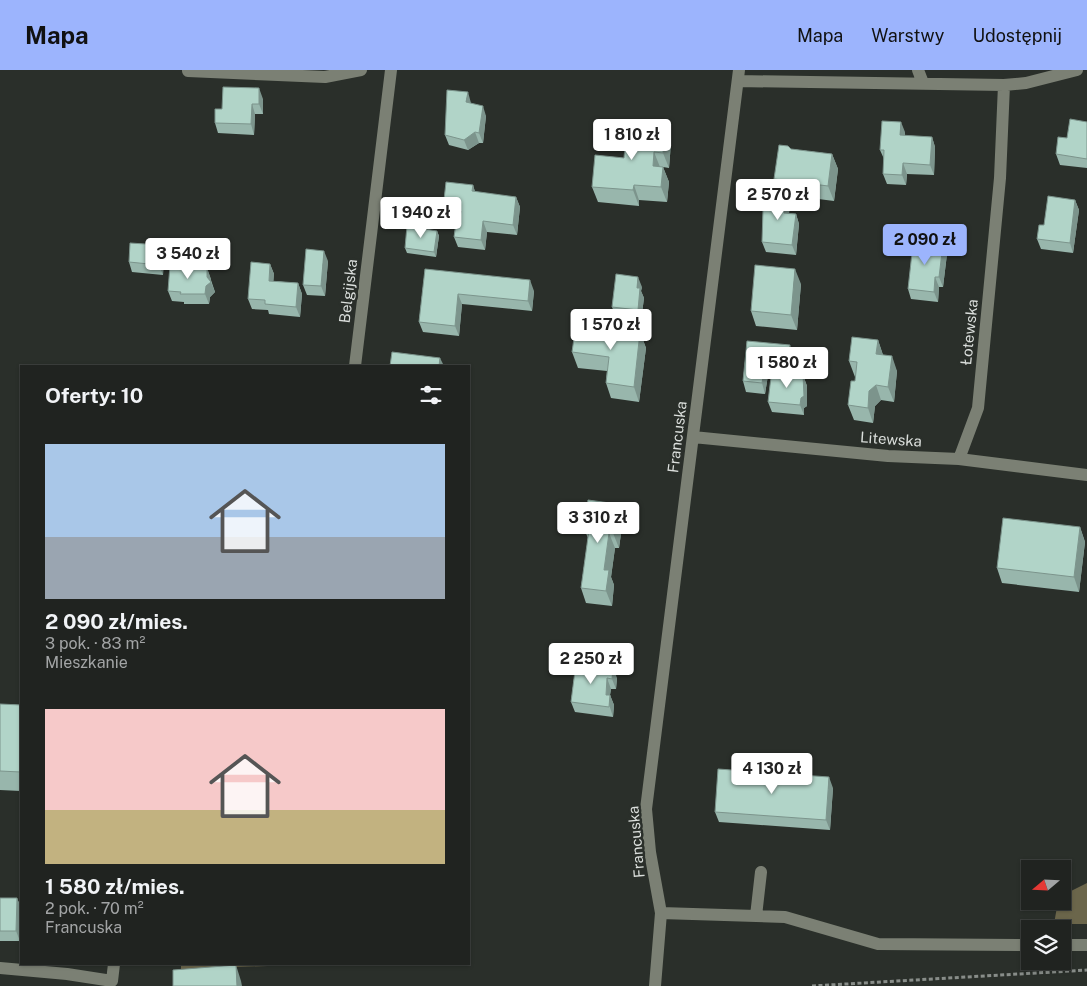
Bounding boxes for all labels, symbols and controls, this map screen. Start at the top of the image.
text: Mapa [25,21,89,49]
text: Mapa [797,25,843,46]
text: Warstwy [871,25,944,46]
text: Udostępnij [972,25,1062,46]
pin: 1 810 zł [580,118,684,161]
text: 1 810 zł [604,125,660,144]
pin: 2 570 zł [726,178,830,221]
text: 2 570 zł [747,185,809,204]
pin: 1 940 zł [369,196,473,239]
text: 1 940 zł [391,203,451,222]
pin: 2 090 zł [873,224,977,266]
text: 2 090 zł [894,230,956,249]
pin: 3 540 zł [136,238,240,280]
text: 3 540 zł [156,244,220,263]
street label: Belgijska [336,258,360,324]
street label: Łotewska [957,298,981,366]
pin: 1 570 zł [559,308,663,351]
text: 1 570 zł [582,315,640,334]
pin: 1 580 zł [735,346,839,389]
text: 1 580 zł [757,353,817,372]
icon: filters [417,381,445,409]
text: Oferty: 10 [45,383,143,408]
street label: Francuska [664,400,690,474]
street label: Litewska [859,428,923,450]
icon: home [200,476,290,566]
pin: 3 310 zł [546,502,650,544]
text: 3 310 zł [568,508,628,527]
text: 2 090 zł/mies. [45,609,188,634]
text: 3 pok. · 83 m² [45,634,145,653]
pin: 2 250 zł [539,642,643,685]
text: 2 250 zł [560,649,622,668]
text: Mieszkanie [45,653,128,672]
icon: home [200,741,290,831]
pin: 4 130 zł [720,752,824,795]
text: 4 130 zł [742,759,802,778]
street label: Francuska [624,805,648,879]
north arrow [1021,860,1071,910]
map controls [1021,860,1071,970]
text: 1 580 zł/mies. [45,874,185,899]
text: 2 pok. · 70 m² [45,899,144,918]
text: Francuska [45,918,122,937]
button: layers [1021,920,1071,970]

